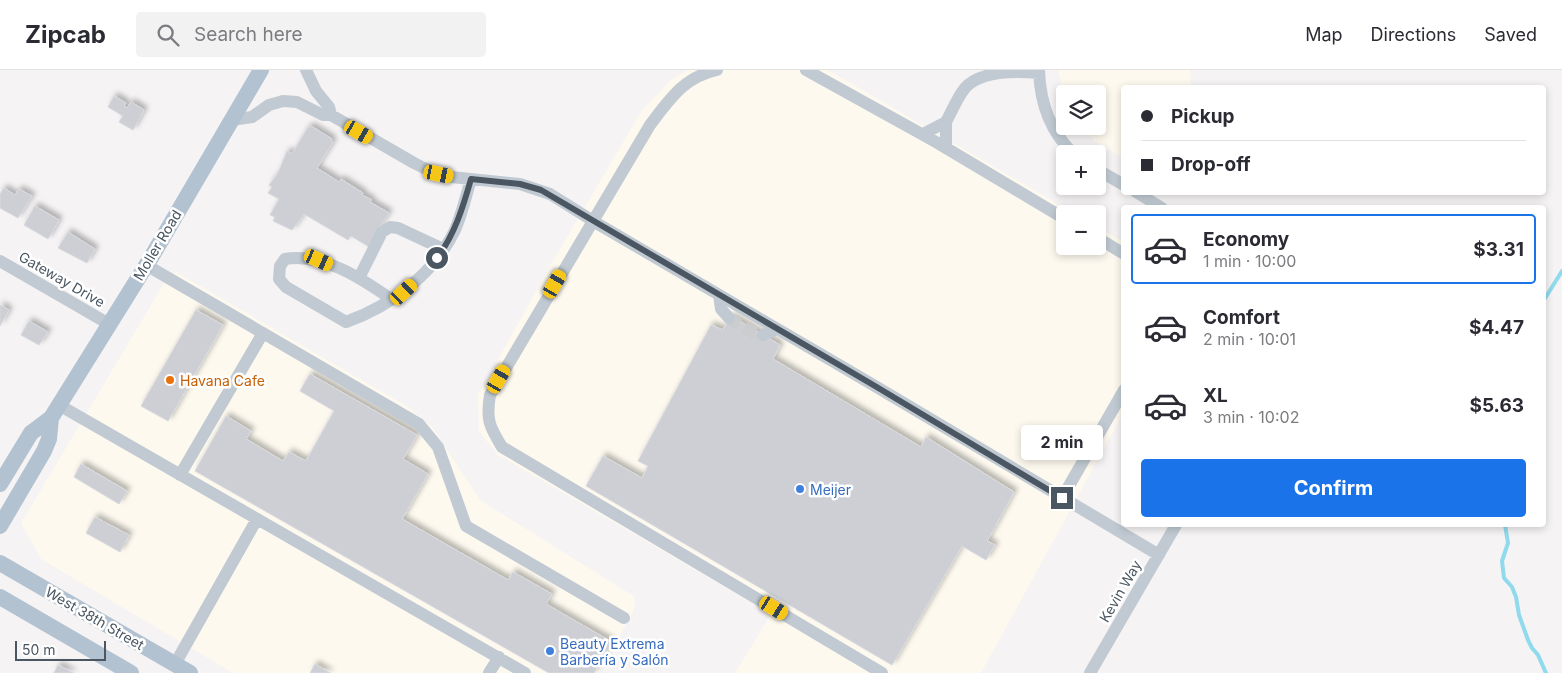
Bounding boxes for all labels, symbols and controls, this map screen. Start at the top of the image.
search box [136,12,486,57]
text: Zipcab [25,20,106,49]
icon: search [154,21,182,49]
text: Search here [194,23,303,46]
text: Map [1305,24,1343,45]
text: Directions [1371,24,1456,45]
text: Saved [1484,24,1537,45]
map controls [1056,85,1106,255]
button: layers [1056,85,1106,135]
text: Pickup [1171,105,1234,128]
car [342,118,375,146]
button: + [1056,145,1106,195]
text: Drop-off [1171,153,1251,176]
car [422,164,455,184]
button: − [1056,205,1106,255]
street label: Moller Road [129,207,185,283]
icon: car [1143,227,1188,272]
text: Economy [1203,228,1289,251]
text: $3.31 [1473,238,1524,261]
car [302,247,335,273]
route start [426,247,448,269]
street label: Gateway Drive [16,248,108,310]
text: 1 min · 10:00 [1203,251,1296,271]
car [541,267,568,301]
car [387,276,420,308]
icon: car [1143,305,1188,350]
text: Comfort [1203,306,1280,329]
text: $4.47 [1469,316,1524,339]
text: 2 min · 10:01 [1203,329,1296,349]
car [485,362,512,396]
place label: Havana Cafe [180,372,265,389]
marker: Havana Cafe [164,374,176,386]
icon: car [1143,383,1188,428]
text: XL [1203,384,1228,407]
text: $5.63 [1469,394,1524,417]
text: 3 min · 10:02 [1203,407,1299,427]
callout: 2 min [1021,426,1103,460]
text: 2 min [1041,432,1083,452]
button: Confirm [1141,459,1526,517]
place label: Meijer [810,481,851,498]
marker: Meijer [794,483,806,495]
route end [1051,487,1073,509]
street label: Kevin Way [1095,557,1145,625]
street label: West 38th Street [43,583,148,653]
car [757,594,790,622]
place label: Beauty Extrema Barbería y Salón [560,635,669,668]
scale bar [15,638,106,661]
text: 50 m [22,641,56,658]
marker: Beauty Extrema Barbería y Salón [544,645,556,657]

